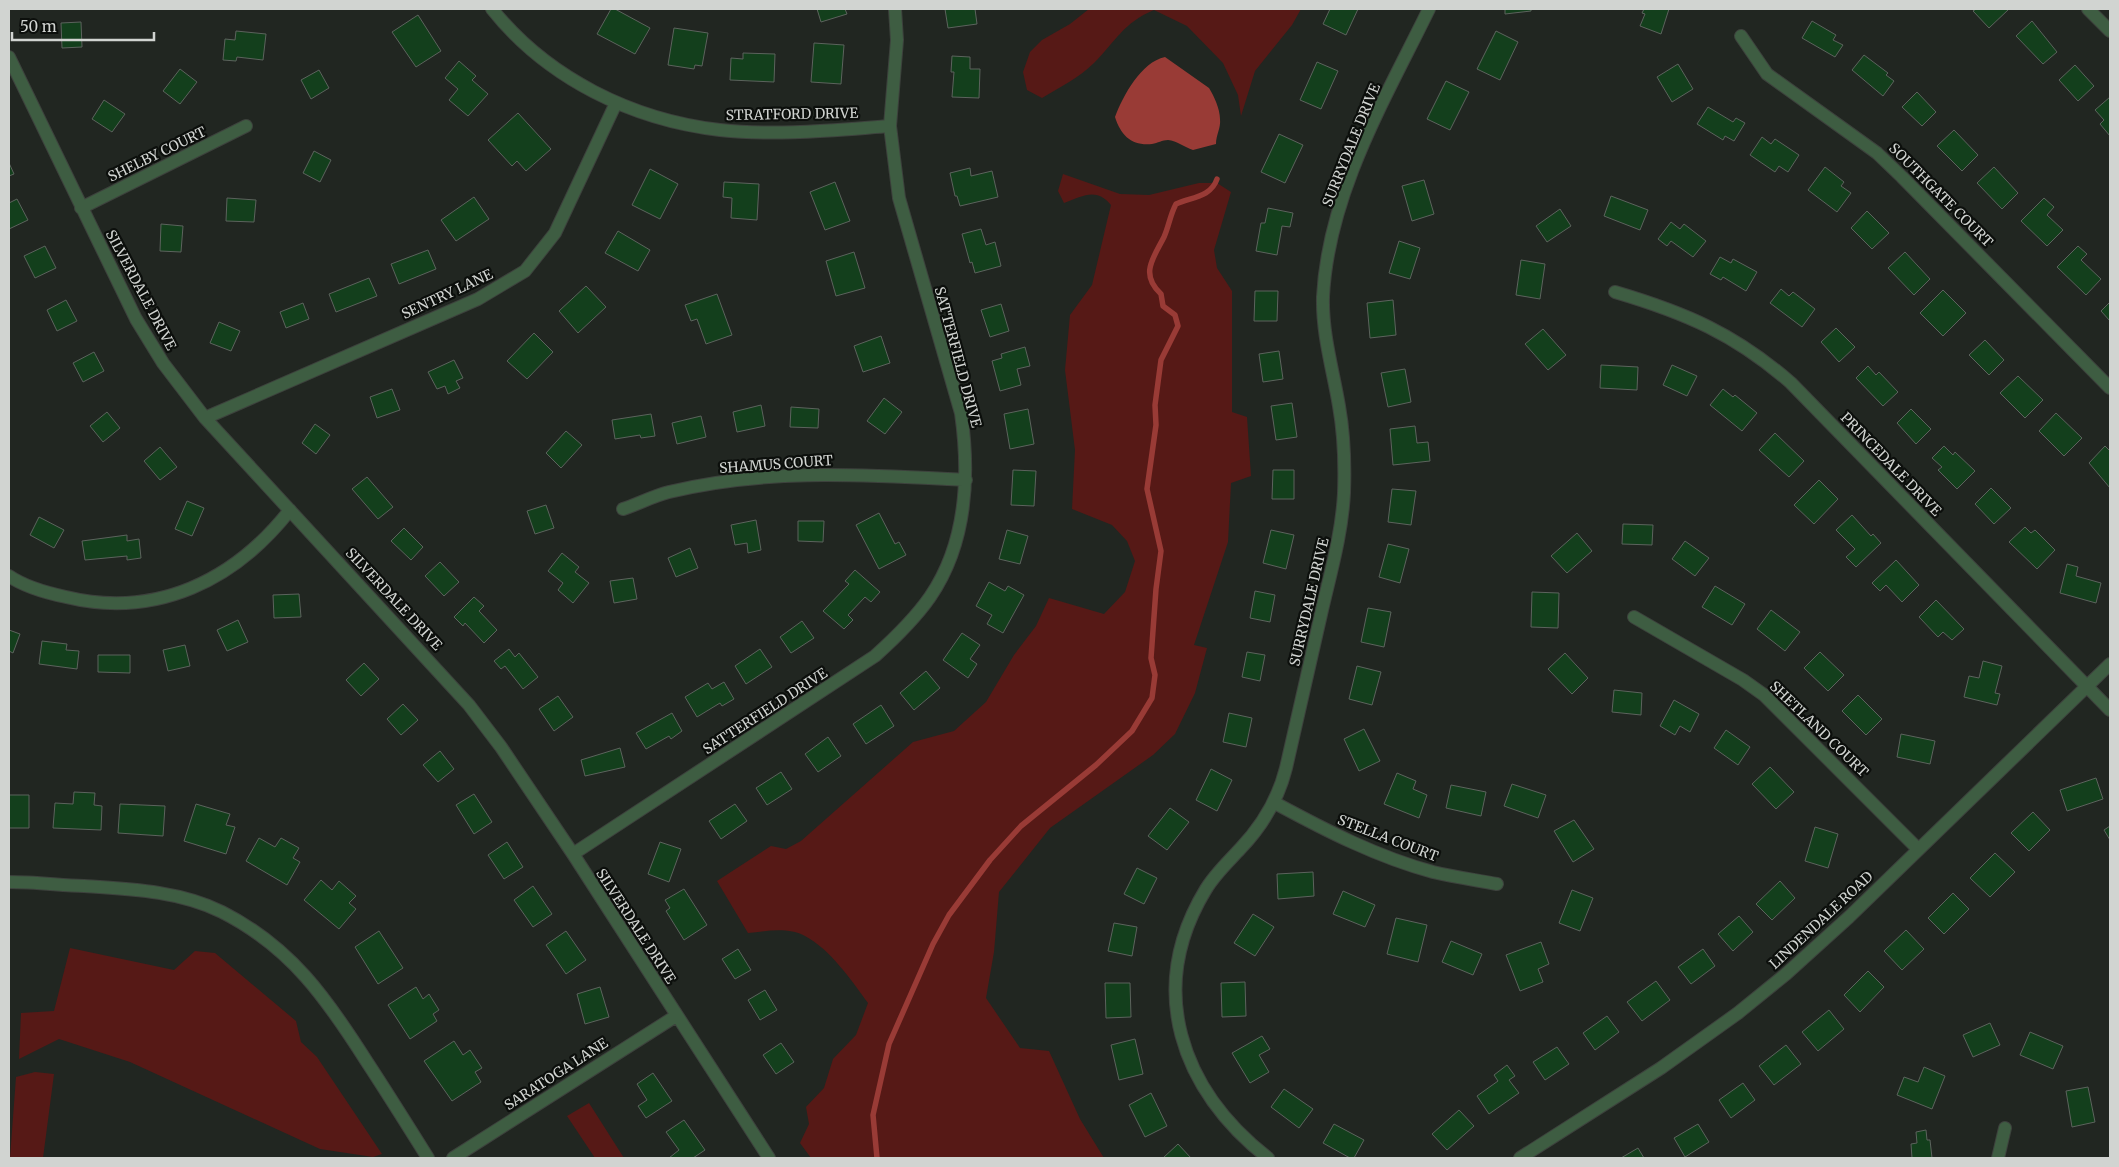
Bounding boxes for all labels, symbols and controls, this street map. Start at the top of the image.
scale bar [12,10,155,42]
text: 50 m [20,17,57,36]
street label: SURRYDALE DRIVE [1318,81,1384,209]
street label: STRATFORD DRIVE [726,104,859,124]
street label: SHELBY COURT [105,122,209,186]
street label: SOUTHGATE COURT [1885,139,1997,251]
street label: SILVERDALE DRIVE [102,227,180,353]
street label: SENTRY LANE [399,265,496,323]
street label: SATTERFIELD DRIVE [931,285,985,429]
street label: PRINCEDALE DRIVE [1837,408,1945,520]
street label: SHAMUS COURT [719,451,834,477]
street label: SURRYDALE DRIVE [1285,536,1333,668]
street label: SILVERDALE DRIVE [342,544,446,654]
street label: SATTERFIELD DRIVE [699,664,831,758]
street label: SHETLAND COURT [1766,677,1872,781]
street label: STELLA COURT [1335,811,1441,866]
street label: SILVERDALE DRIVE [592,865,680,987]
street label: LINDENDALE ROAD [1765,867,1877,973]
street label: SARATOGA LANE [501,1034,611,1114]

